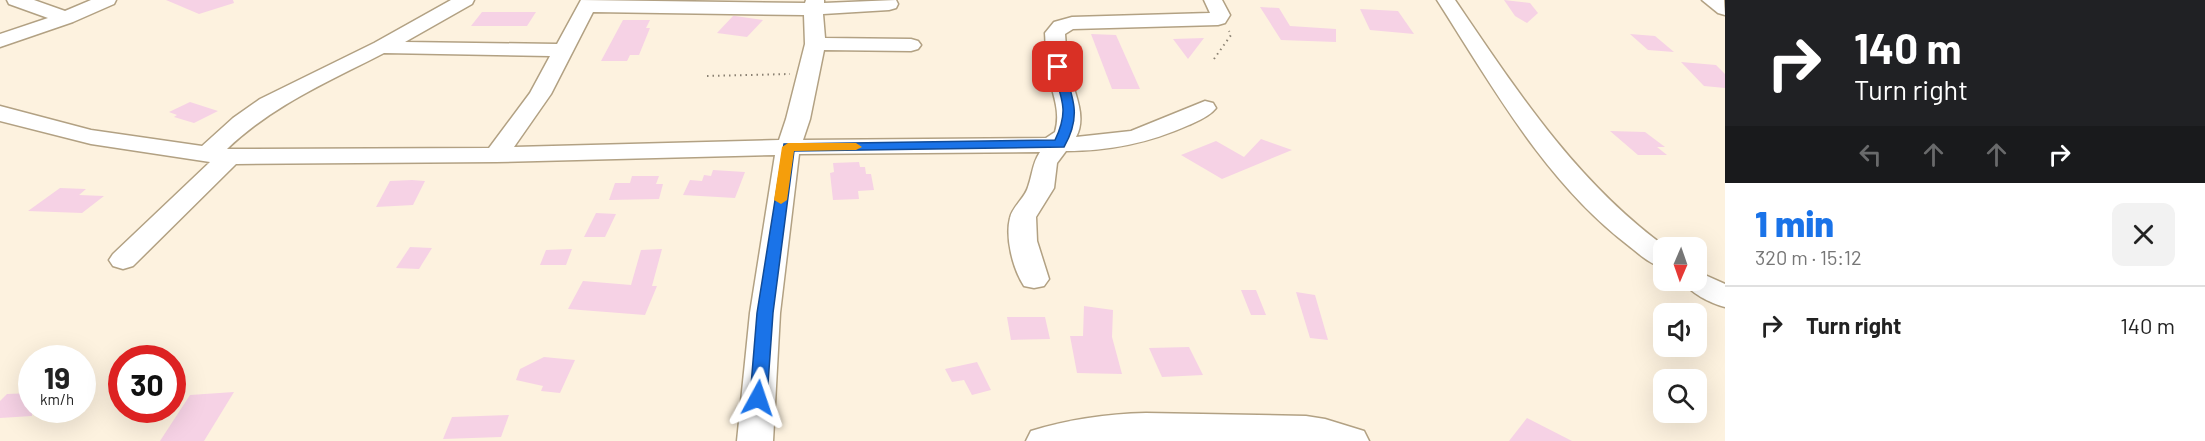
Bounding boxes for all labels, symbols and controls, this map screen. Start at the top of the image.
text: 140 m [1854,22,1962,72]
icon: right [1755,24,1833,102]
pin [1032,41,1083,92]
icon: arrive [1041,50,1074,83]
text: Turn right [1854,73,1968,105]
icon: left [1854,138,1887,171]
icon: ahead [1917,138,1950,171]
icon: ahead [1980,138,2013,171]
icon: right [2043,138,2076,171]
text: 1 min [1755,201,1834,244]
button: close [2112,203,2175,266]
north arrow [1653,237,1707,291]
map controls [1653,237,1707,423]
text: 320 m · 15:12 [1755,245,1862,269]
button: sound [1653,303,1707,357]
icon: right [1755,309,1788,342]
text: Turn right [1806,312,1901,338]
text: 140 m [2120,312,2175,338]
speed limit sign: 30 [108,345,186,423]
text: 19 [44,359,70,395]
position arrow [726,366,790,430]
button: search [1653,369,1707,423]
text: km/h [40,390,74,408]

